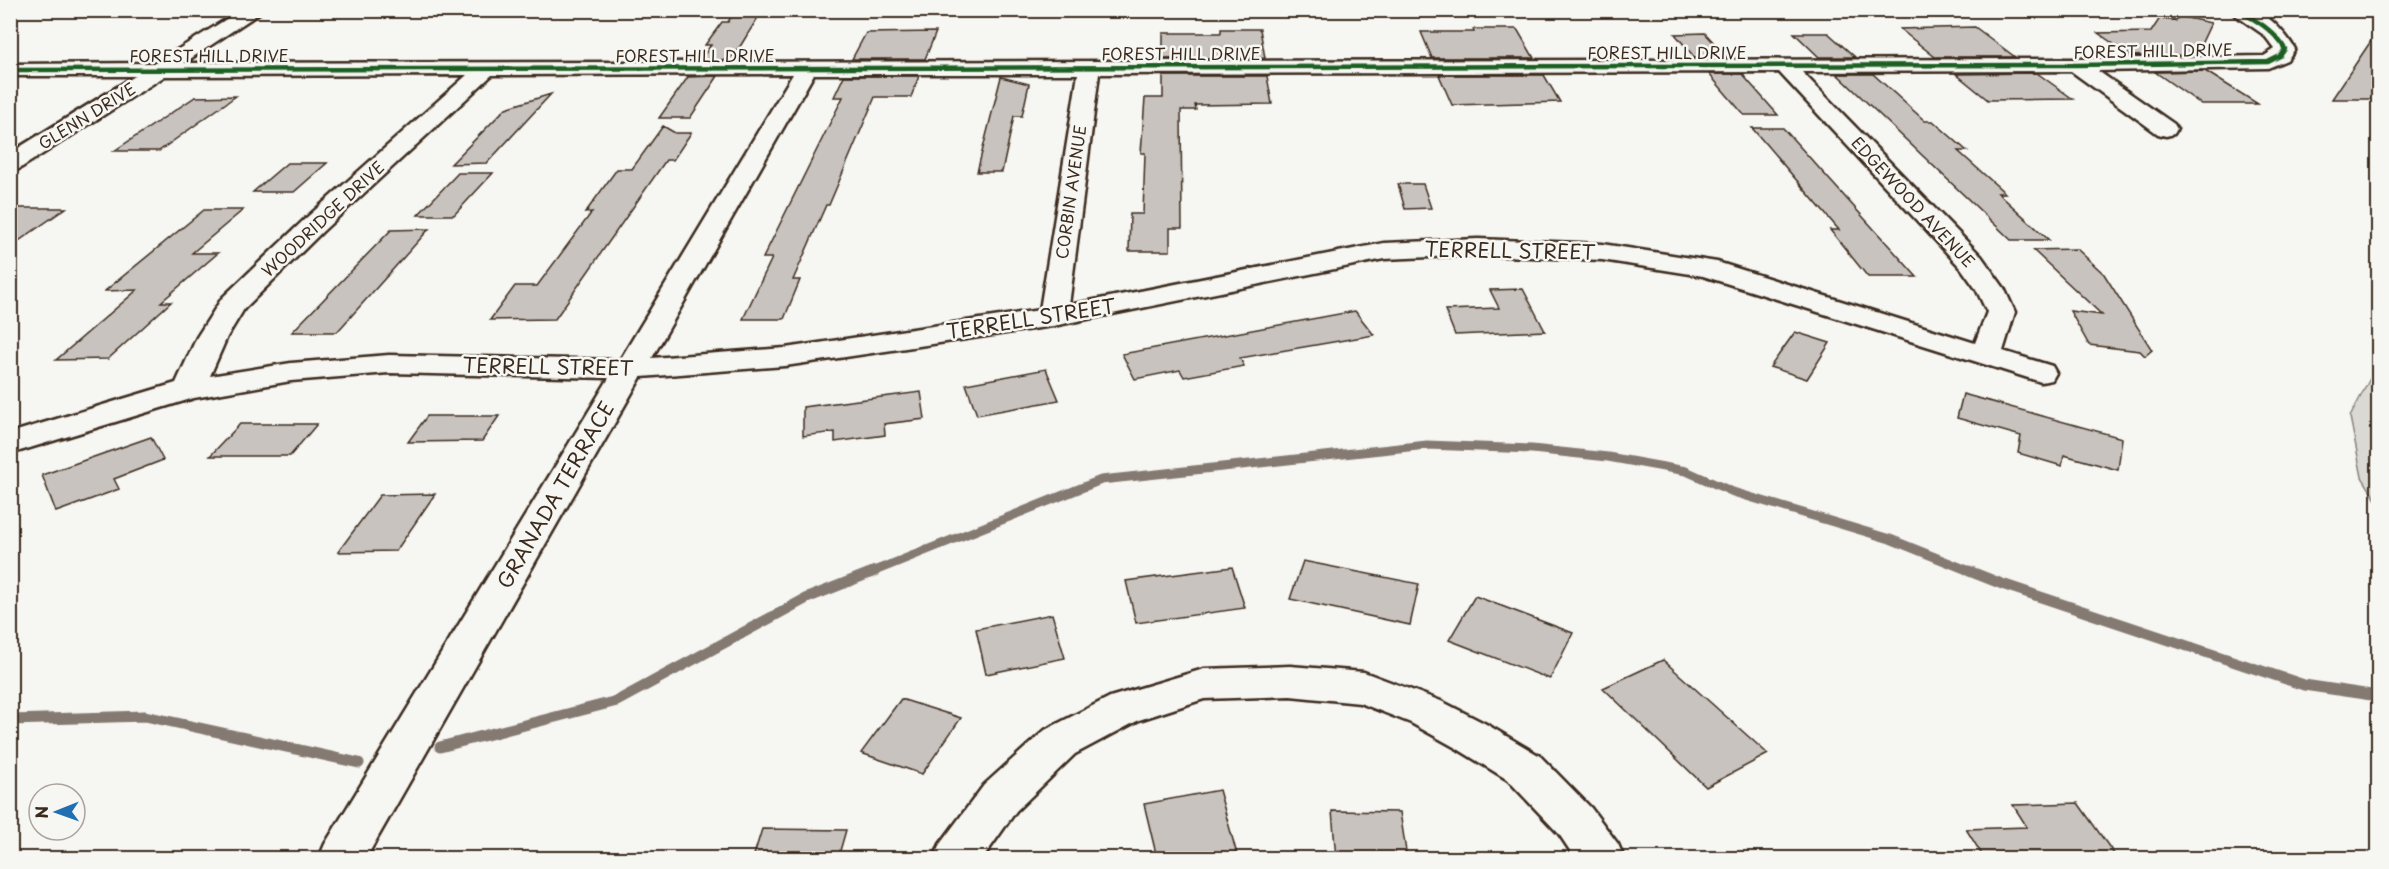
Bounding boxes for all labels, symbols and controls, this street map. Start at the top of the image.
street label: FOREST HILL DRIVE [2073,37,2233,63]
street label: FOREST HILL DRIVE [1587,40,1747,64]
street label: FOREST HILL DRIVE [1101,41,1261,65]
street label: FOREST HILL DRIVE [129,43,289,67]
street label: FOREST HILL DRIVE [615,43,775,67]
street label: GLENN DRIVE [33,76,140,155]
street label: CORBIN AVENUE [1049,123,1091,260]
street label: EDGEWOOD AVENUE [1847,131,1981,272]
street label: WOODRIDGE DRIVE [256,155,389,282]
street label: TERRELL STREET [1424,234,1596,266]
street label: TERRELL STREET [944,290,1118,346]
street label: TERRELL STREET [462,350,634,382]
street label: GRANADA TERRACE [489,395,621,594]
north arrow [27,782,87,842]
text: N [29,806,53,819]

